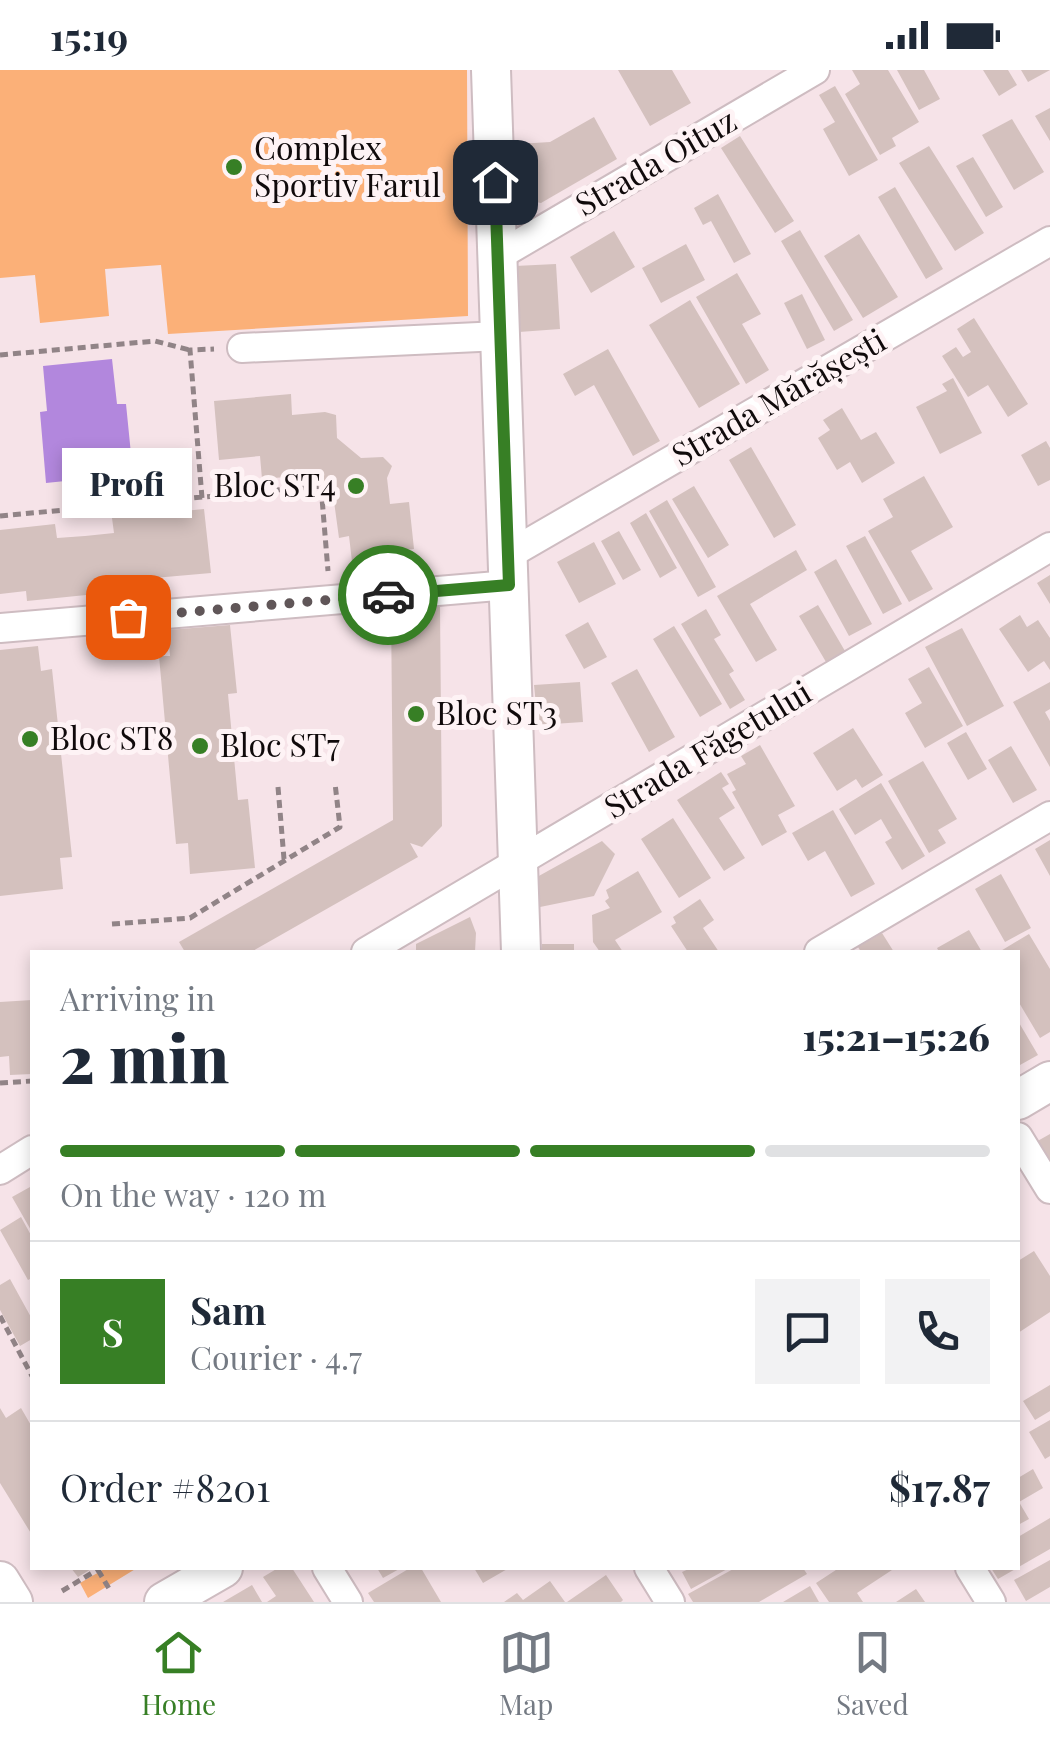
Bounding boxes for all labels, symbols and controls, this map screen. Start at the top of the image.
text: 15:19 [50,10,128,61]
street label: Strada Oituz [566,97,743,224]
place label: Complex Sportiv Farul [254,125,441,205]
pin [453,140,538,225]
icon: home [468,155,523,210]
marker: Complex Sportiv Farul [223,156,245,178]
street label: Strada Mărășești [663,317,893,475]
callout: Profi [63,447,193,517]
text: Profi [89,461,165,504]
place label: Bloc ST4 [214,462,336,505]
marker: Bloc ST4 [345,475,367,497]
courier [338,545,438,645]
icon: car [361,568,416,623]
pin [86,575,171,660]
icon: bag [101,590,156,645]
street label: Strada Făgetului [595,669,818,827]
place label: Bloc ST3 [436,690,557,733]
marker: Bloc ST3 [405,703,427,725]
place label: Bloc ST8 [50,715,173,758]
place label: Bloc ST7 [220,722,340,765]
marker: Bloc ST8 [19,728,41,750]
marker: Bloc ST7 [189,735,211,757]
text: Arriving in [60,976,215,1019]
text: 15:21–15:26 [802,1010,990,1061]
text: 2 min [60,1013,229,1099]
text: On the way · 120 m [60,1172,326,1215]
button: chat [755,1279,860,1384]
button: phone [885,1279,990,1384]
text: Sam [190,1284,266,1335]
text: S [101,1306,124,1357]
text: Courier · 4.7 [190,1335,362,1378]
text: Order #8201 [60,1461,270,1512]
text: $17.87 [889,1461,990,1512]
tab: Home [141,1625,216,1722]
tab: Map [499,1625,554,1722]
tab: Saved [836,1625,909,1722]

